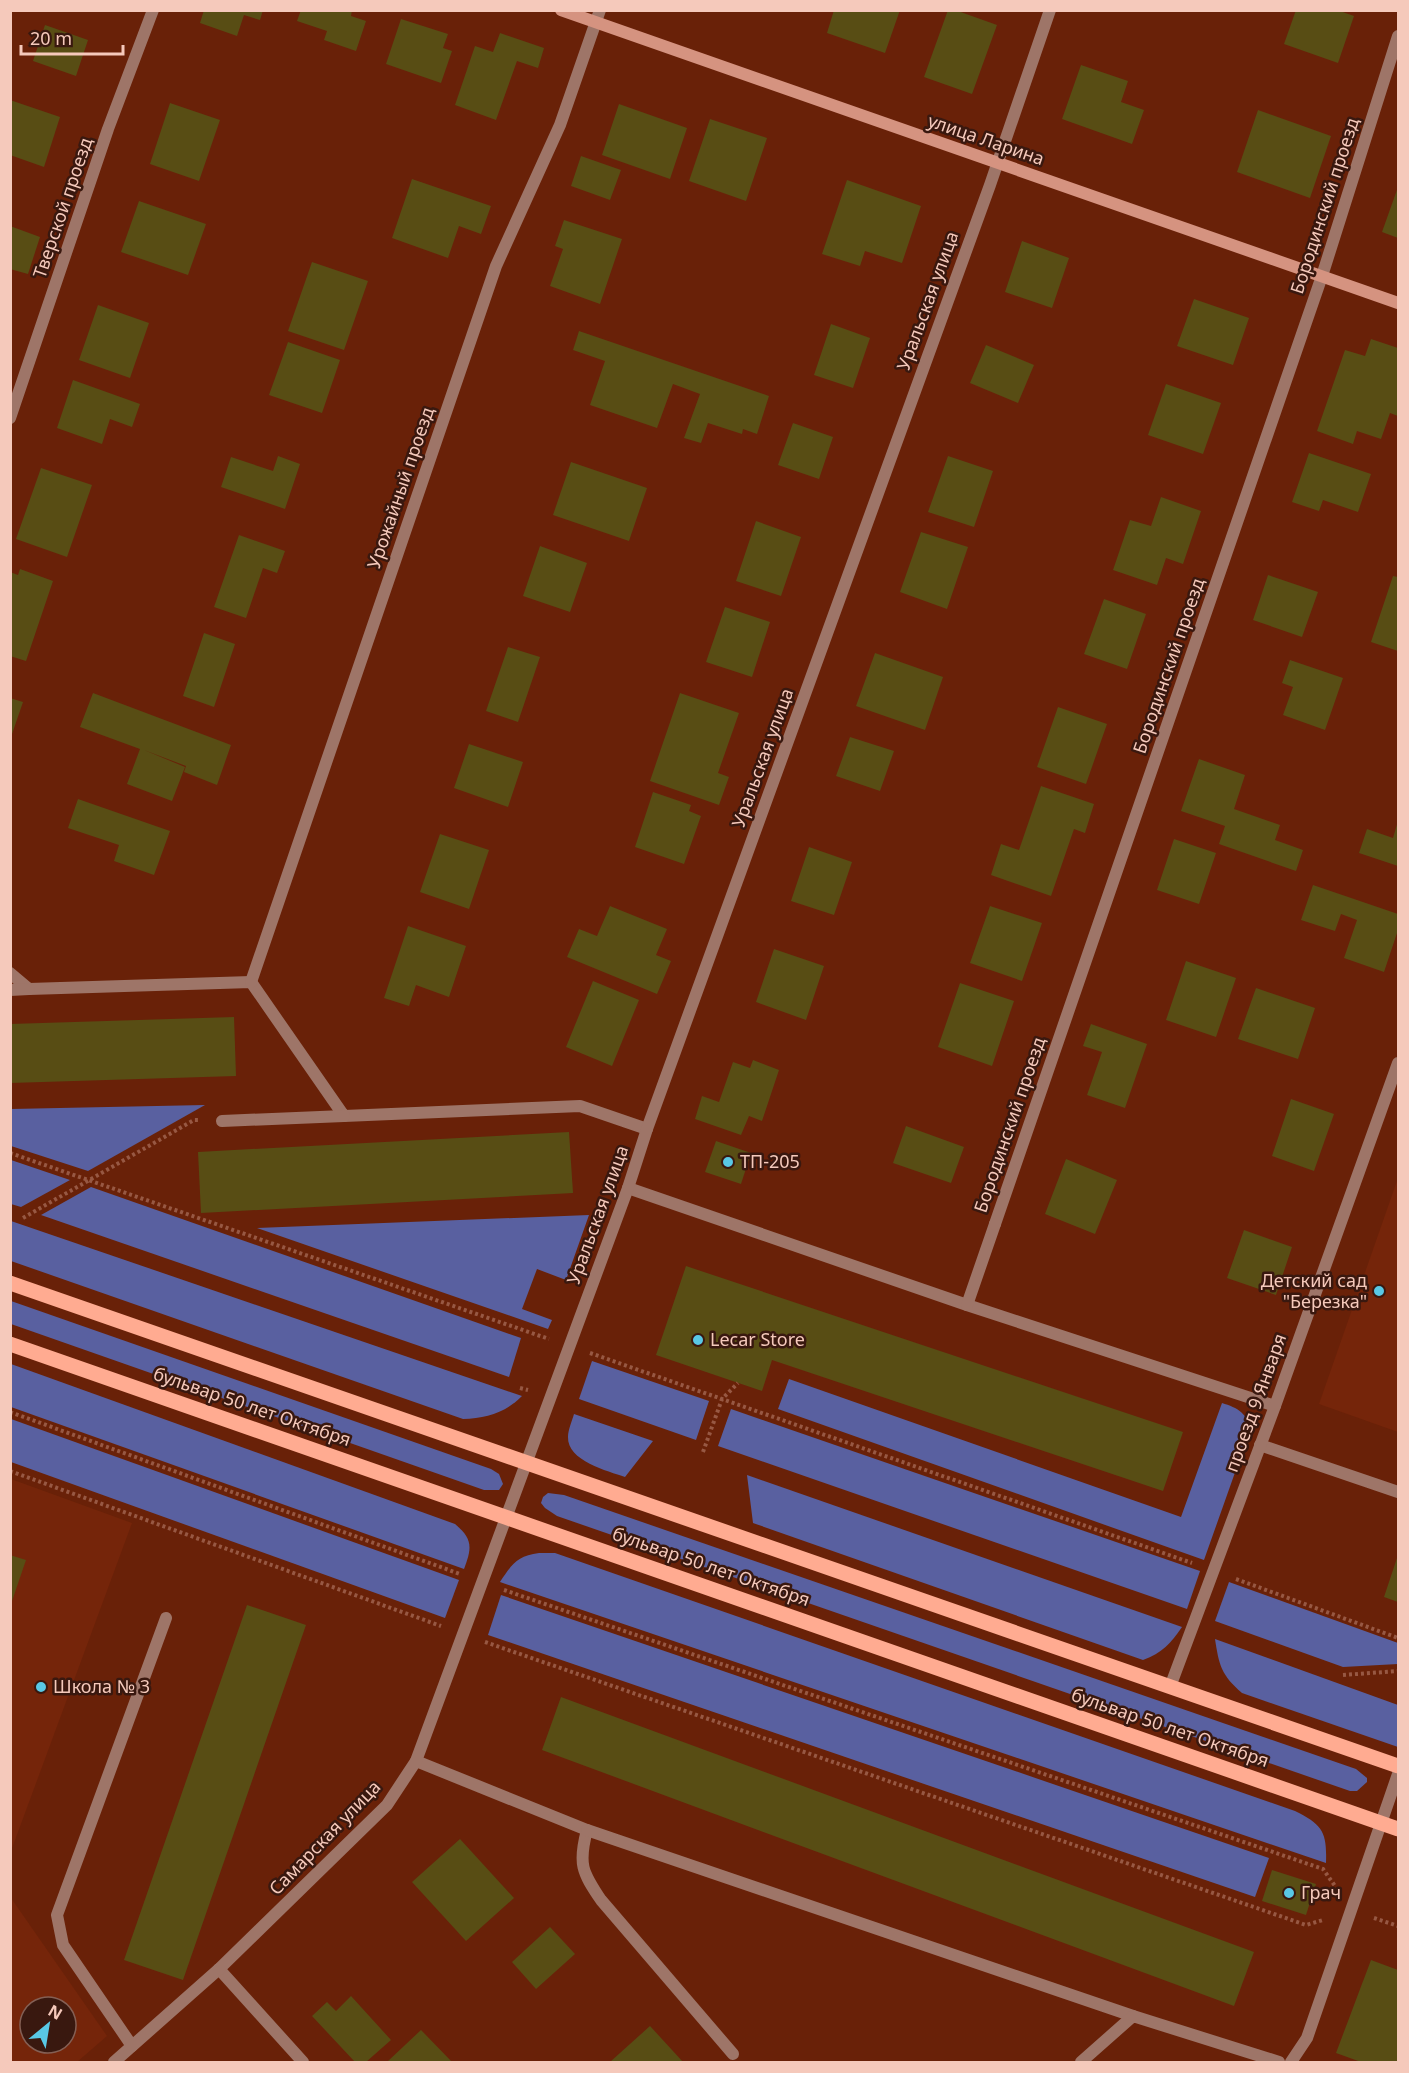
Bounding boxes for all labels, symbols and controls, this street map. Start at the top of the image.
scale bar [21,18,123,56]
text: 20 m [30,26,72,50]
street label: улица Ларина [925,108,1048,170]
street label: Бородинский проезд [1284,114,1364,297]
street label: Тверской проезд [27,134,97,281]
street label: Уральская улица [891,228,963,374]
street label: Урожайный проезд [361,404,439,572]
street label: Бородинский проезд [1127,575,1209,757]
street label: Уральская улица [726,685,798,831]
street label: Бородинский проезд [968,1034,1050,1216]
street label: Уральская улица [561,1142,633,1288]
place label: ТП-205 [740,1149,800,1173]
marker: ТП-205 [721,1155,735,1169]
place label: Детский сад "Березка" [1261,1268,1367,1313]
marker: Детский сад "Березка" [1372,1284,1386,1298]
place label: Lecar Store [710,1327,805,1351]
street label: проезд 9 Января [1219,1330,1291,1475]
marker: Lecar Store [691,1333,705,1347]
street label: бульвар 50 лет Октября [150,1361,354,1451]
street label: бульвар 50 лет Октября [609,1521,813,1611]
place label: Школа № 3 [53,1674,150,1698]
marker: Школа № 3 [34,1680,48,1694]
street label: бульвар 50 лет Октября [1068,1682,1272,1772]
street label: Самарская улица [263,1775,385,1900]
place label: Грач [1301,1880,1341,1904]
marker: Грач [1282,1886,1296,1900]
north arrow [18,1995,78,2055]
text: N [44,1999,67,2025]

